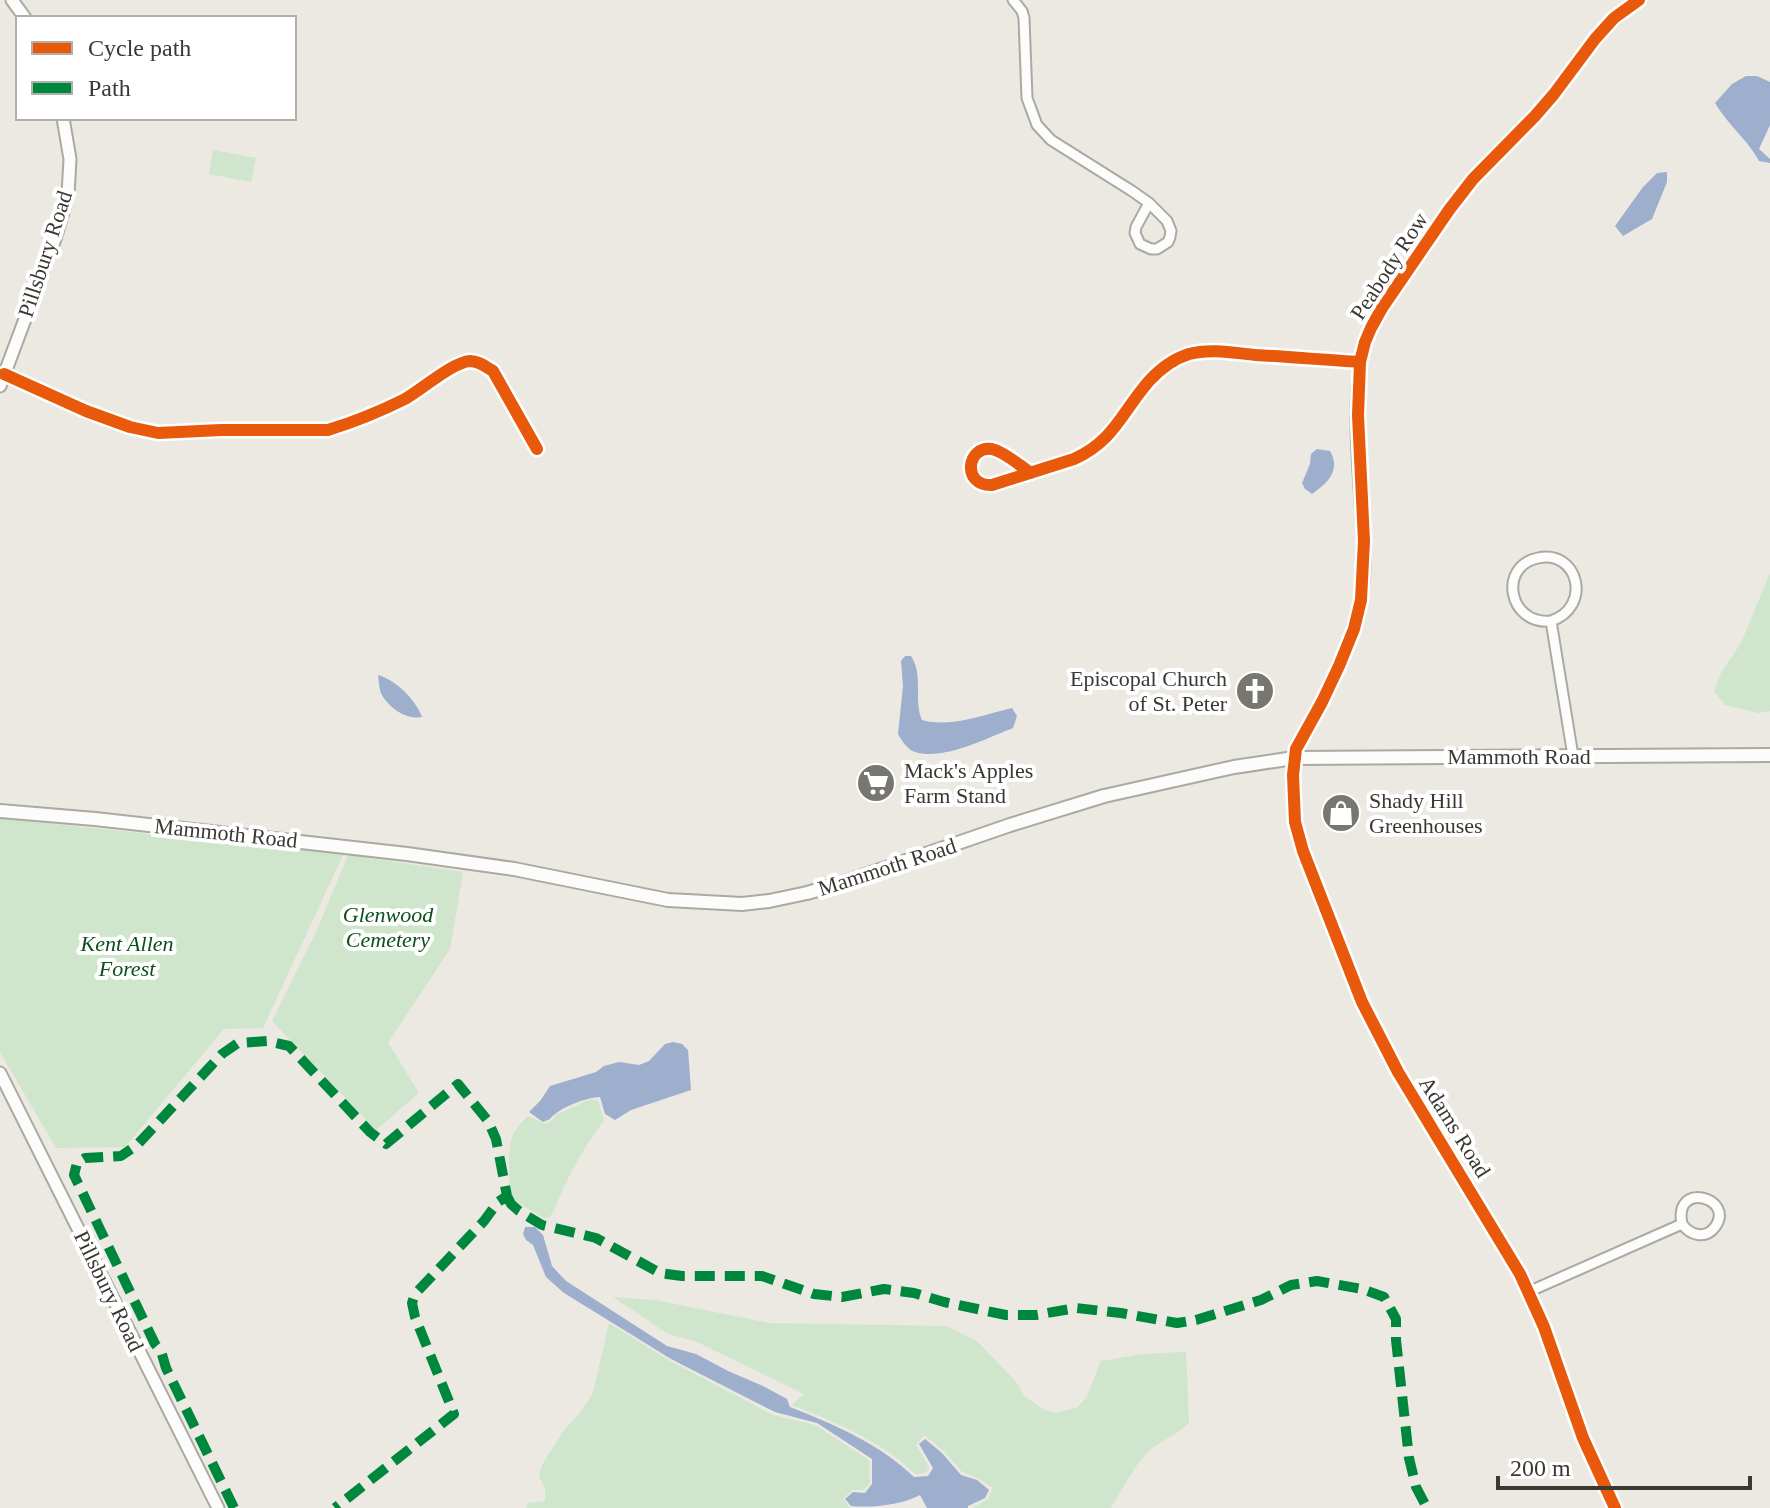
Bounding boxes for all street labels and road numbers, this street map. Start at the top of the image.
street label: Pillsbury Road [13,188,77,320]
street label: Peabody Row [1345,208,1433,324]
street label: Mammoth Road [1447,744,1591,769]
street label: Mammoth Road [153,813,299,853]
street label: Mammoth Road [815,833,959,901]
street label: Adams Road [1414,1072,1496,1182]
street label: Pillsbury Road [69,1226,149,1356]

